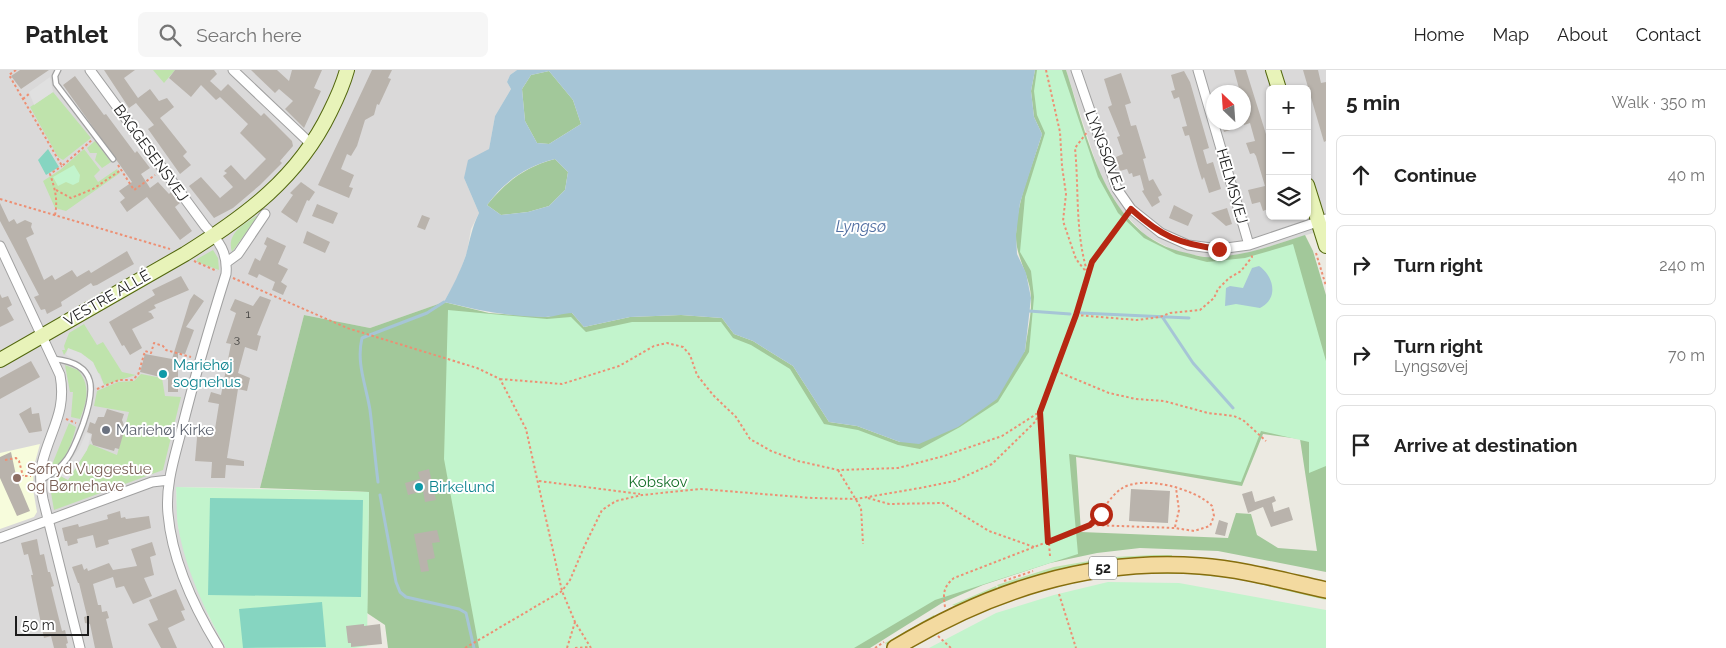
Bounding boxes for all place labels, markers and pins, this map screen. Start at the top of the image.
place label: Mariehøj sognehus [173,356,241,391]
marker: Mariehøj sognehus [157,368,169,380]
place label: Mariehøj Kirke [116,421,214,439]
marker: Mariehøj Kirke [100,424,112,436]
place label: Søfryd Vuggestue og Børnehave [27,460,152,495]
marker: Søfryd Vuggestue og Børnehave [11,472,23,484]
place label: Birkelund [429,478,495,496]
marker: Birkelund [413,481,425,493]

